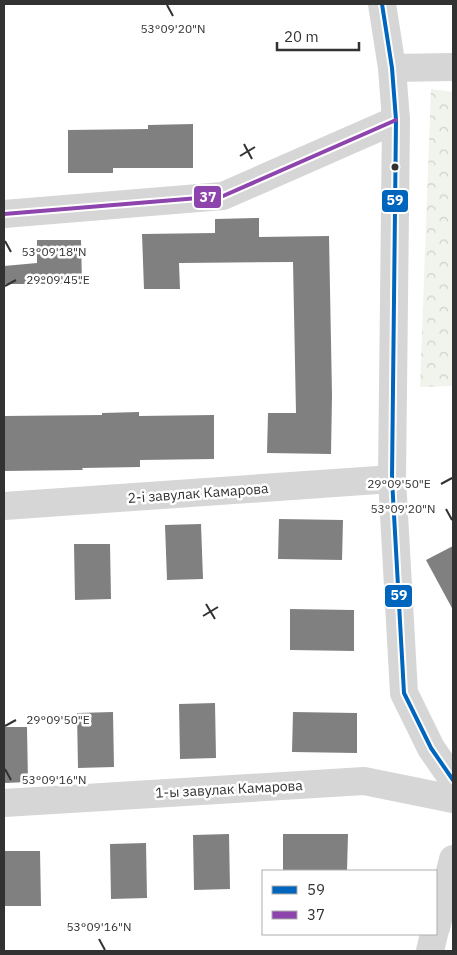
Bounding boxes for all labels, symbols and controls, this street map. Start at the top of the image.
scale bar [277,20,360,52]
text: 53°09'20"N [140,21,206,36]
text: 20 m [284,27,319,46]
unlabelled marker [390,162,400,172]
line badge: 37 [193,185,222,209]
text: 37 [200,188,216,206]
line badge: 59 [381,189,409,213]
text: 59 [387,191,403,209]
text: 53°09'18"N [21,244,87,259]
text: 29°09'45"E [26,272,90,287]
text: 29°09'50"E [367,476,431,491]
street label: 2-і завулак Камарова [127,479,270,507]
text: 53°09'20"N [370,501,436,516]
line badge: 59 [384,584,413,608]
text: 59 [391,586,407,604]
text: 29°09'50"E [26,712,90,727]
text: 53°09'16"N [21,772,87,787]
street label: 1-ы завулак Камарова [155,776,304,802]
legend [262,870,437,935]
text: 59 [307,880,325,899]
text: 37 [307,905,325,924]
text: 53°09'16"N [66,919,132,934]

